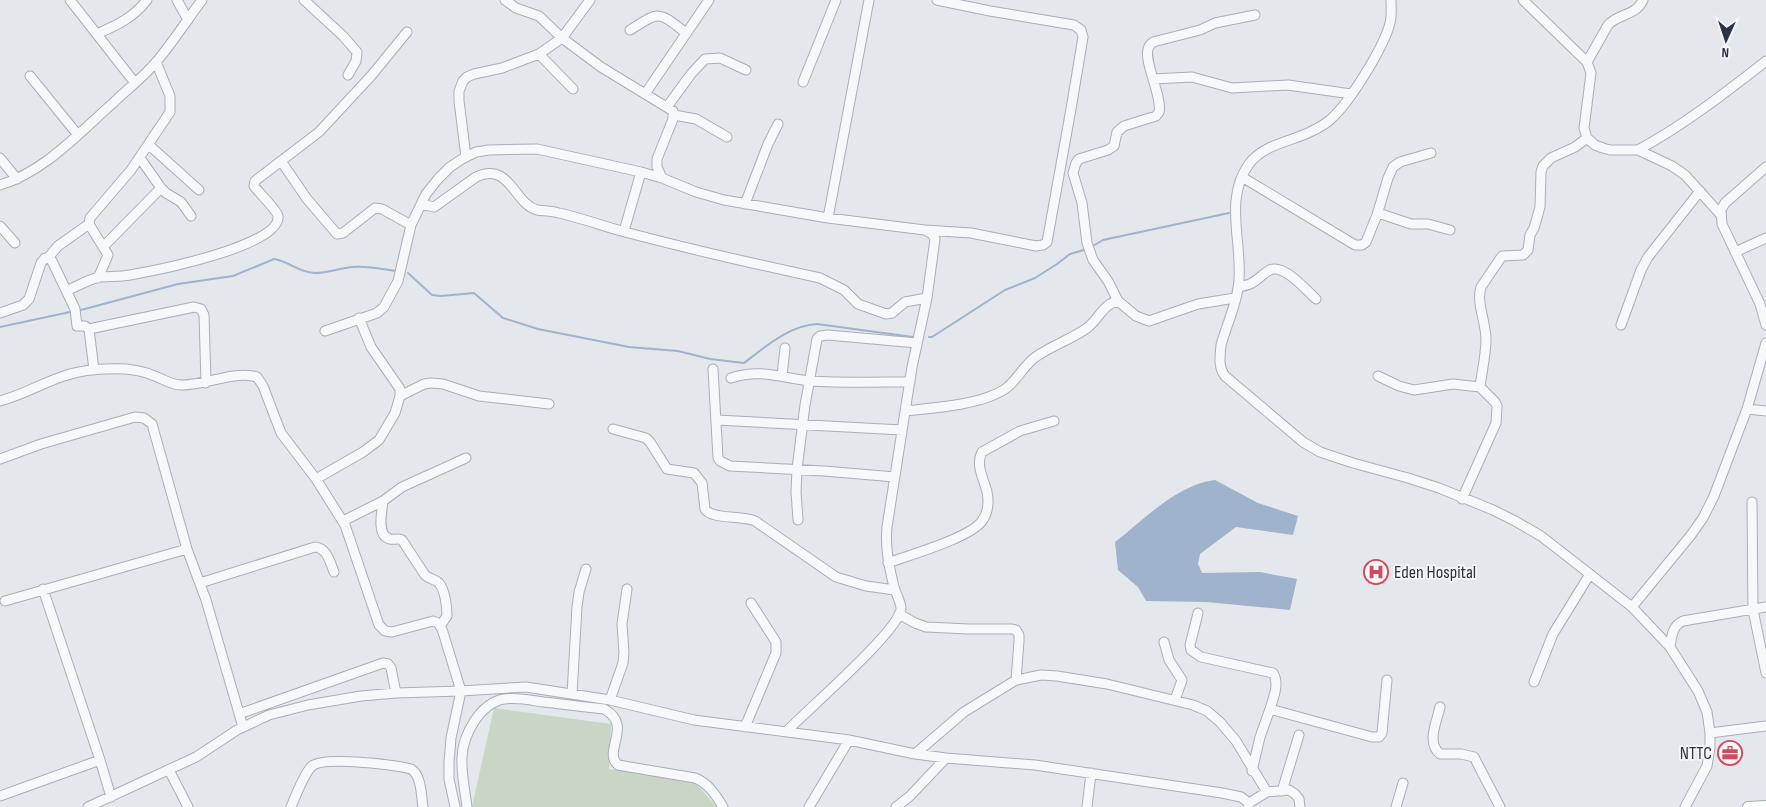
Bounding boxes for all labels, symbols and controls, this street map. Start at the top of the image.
north arrow [1701,15,1751,65]
text: N [1721,44,1730,61]
hospital icon: Eden Hospital [1363,559,1389,585]
place label: Eden Hospital [1394,562,1476,583]
office icon: NTTC [1717,740,1743,766]
place label: NTTC [1680,743,1712,764]

